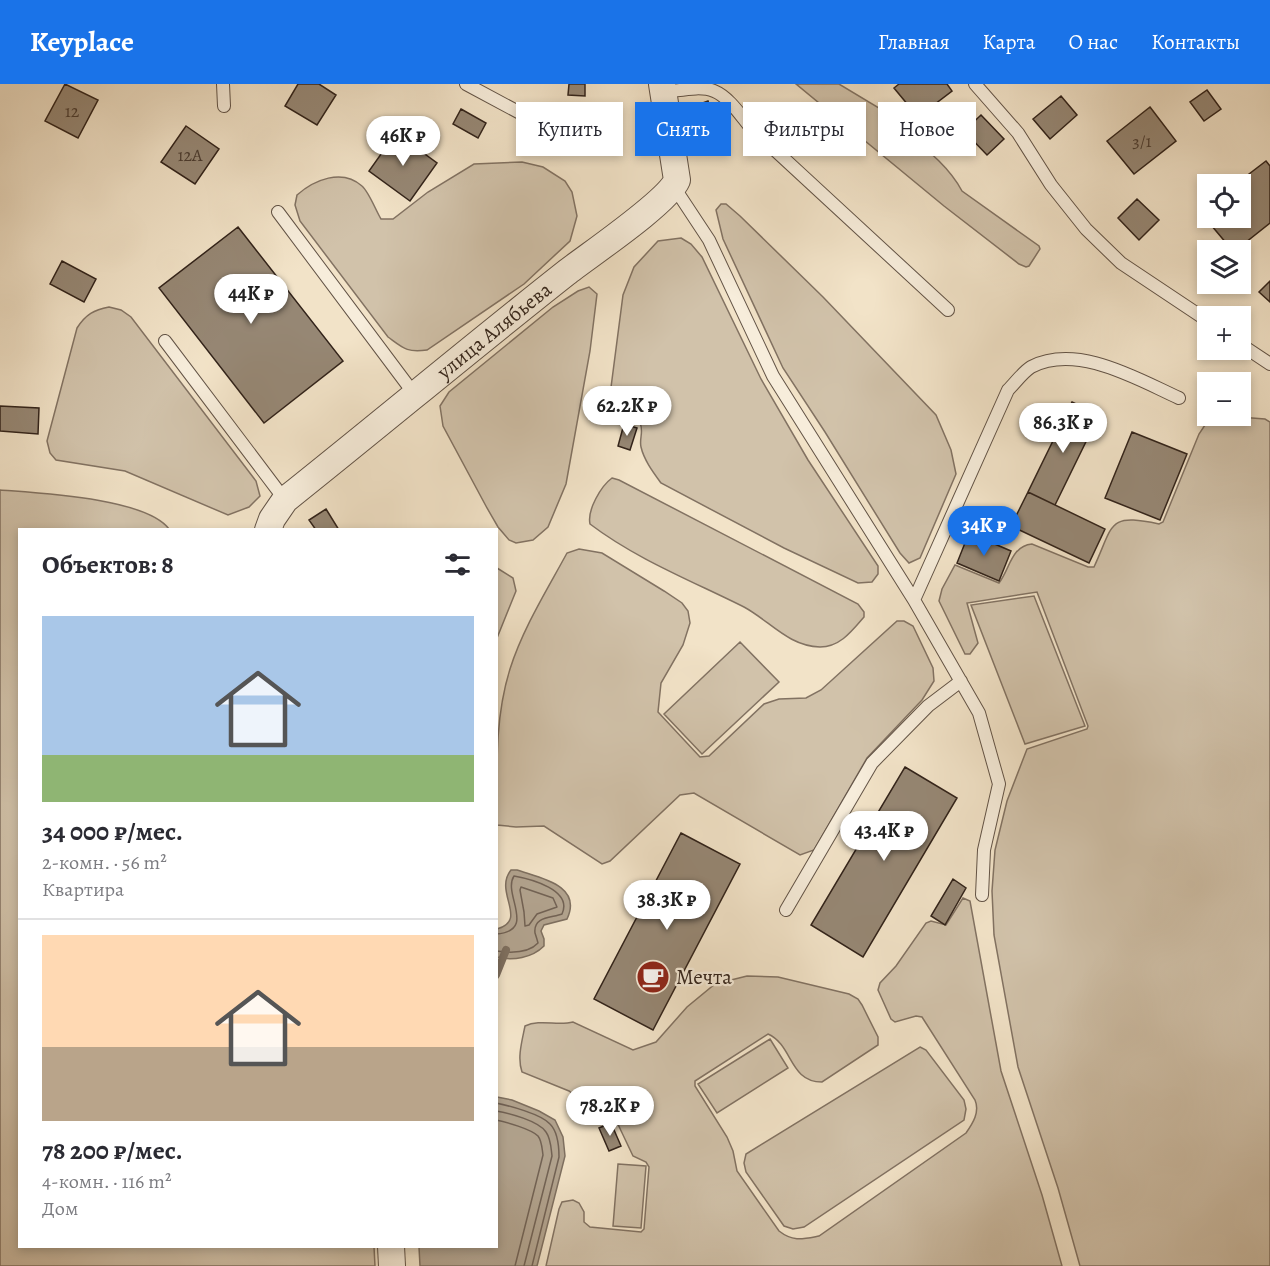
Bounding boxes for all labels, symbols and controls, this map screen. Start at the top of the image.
text: Keyplace [30,23,134,61]
text: Главная [878,28,950,56]
text: Карта [983,28,1035,56]
text: О нас [1068,28,1118,56]
text: Контакты [1151,28,1240,56]
house number: 12 [65,99,80,123]
chip: Купить [516,102,623,156]
chip: Снять [635,102,731,156]
chip: Фильтры [743,102,866,156]
chip: Новое [878,102,976,156]
pin: 46K ₽ [361,116,445,167]
text: 46K ₽ [380,122,426,149]
house number: 3/1 [1132,129,1152,153]
house number: 12А [177,143,203,167]
map controls [1197,174,1251,426]
button: locate [1197,174,1251,228]
button: layers [1197,240,1251,294]
pin: 44K ₽ [209,274,293,325]
street label: улица Алябьева [430,275,558,386]
text: 44K ₽ [228,280,274,307]
button: + [1197,306,1251,360]
button: − [1197,372,1251,426]
pin: 62.2K ₽ [572,386,682,437]
text: 62.2K ₽ [597,392,657,419]
pin: 86.3K ₽ [1008,403,1118,454]
text: 86.3K ₽ [1033,409,1093,436]
pin: 34K ₽ [942,506,1026,557]
text: 34K ₽ [962,512,1006,539]
text: Объектов: 8 [42,547,174,582]
icon: filters [441,548,474,581]
icon: home [204,655,312,763]
pin: 43.4K ₽ [829,811,939,862]
text: 34 000 ₽/мес. [42,814,183,849]
text: 43.4K ₽ [854,817,914,844]
text: 2-комн. · 56 m² [42,849,167,876]
text: Квартира [42,876,124,903]
pin: 38.3K ₽ [612,880,722,931]
text: 38.3K ₽ [637,886,697,913]
cafe icon: Мечта [635,959,671,995]
place label: Мечта [676,963,732,991]
icon: home [204,974,312,1082]
pin: 78.2K ₽ [555,1086,665,1137]
text: 78.2K ₽ [580,1092,640,1119]
text: 78 200 ₽/мес. [42,1133,183,1168]
text: 4-комн. · 116 m² [42,1168,171,1195]
text: Дом [42,1195,78,1222]

